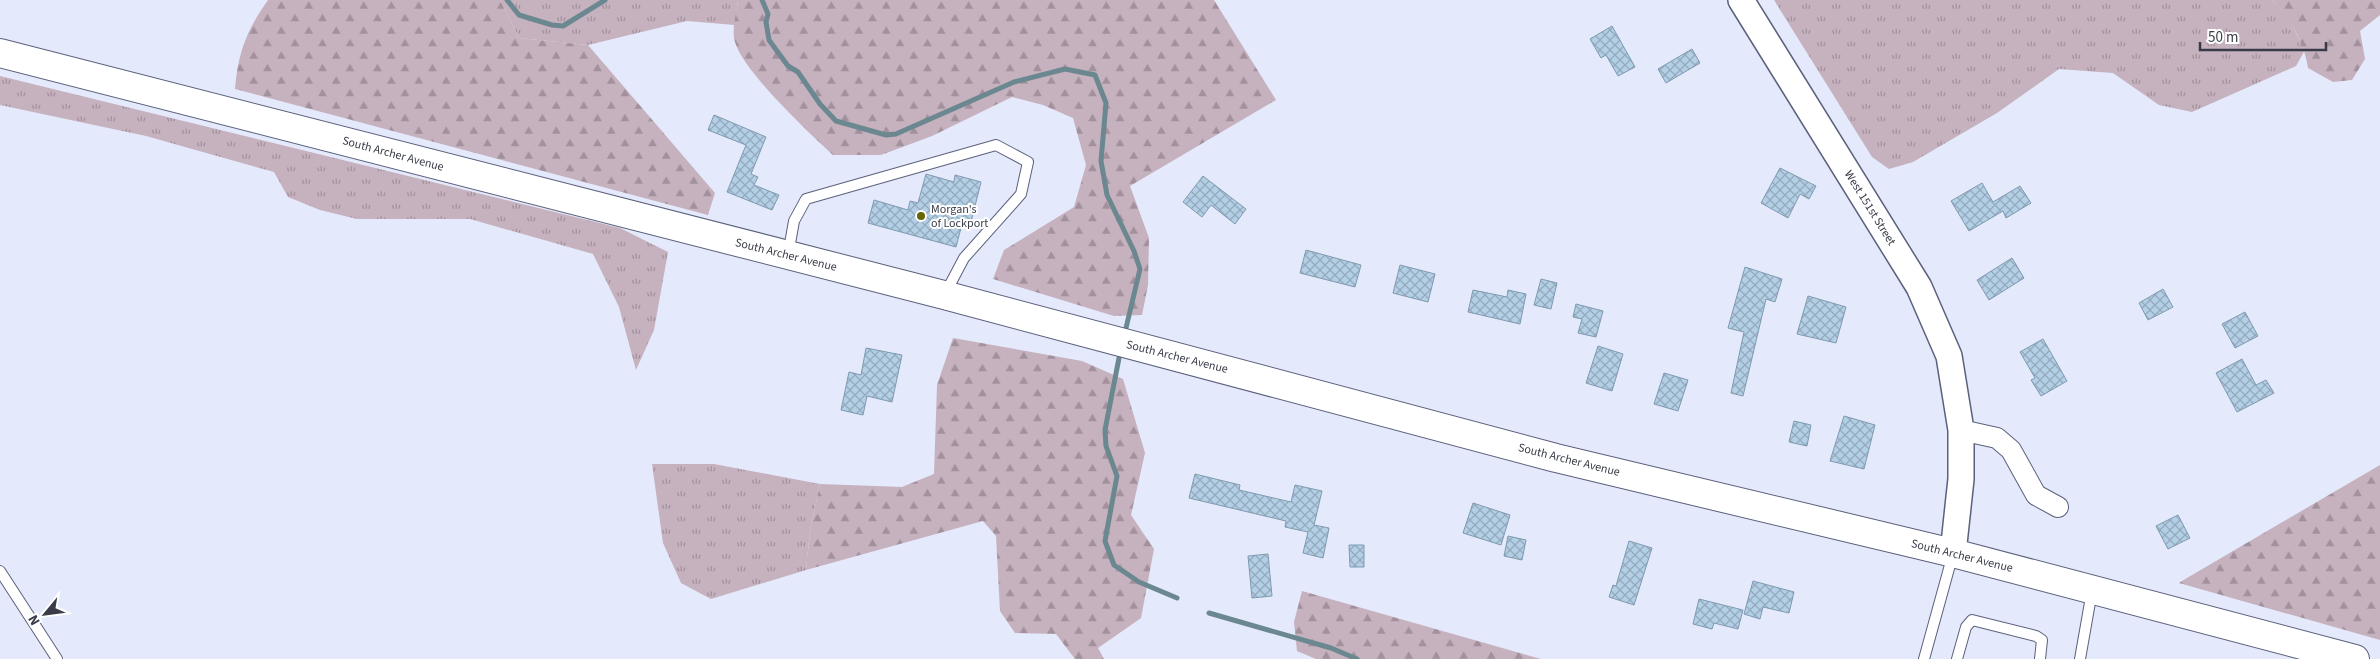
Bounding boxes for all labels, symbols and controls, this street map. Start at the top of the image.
scale bar [2200,20,2326,52]
text: 50 m [2208,27,2238,48]
street label: South Archer Avenue [340,132,446,176]
street label: West 151st Street [1840,167,1900,249]
place label: Morgan's of Lockport [931,201,988,232]
marker: Morgan's of Lockport [915,210,927,222]
street label: South Archer Avenue [733,234,839,276]
street label: South Archer Avenue [1124,336,1230,378]
street label: South Archer Avenue [1516,439,1622,481]
street label: South Archer Avenue [1909,535,2015,577]
north arrow [20,589,70,639]
text: N [24,611,46,629]

